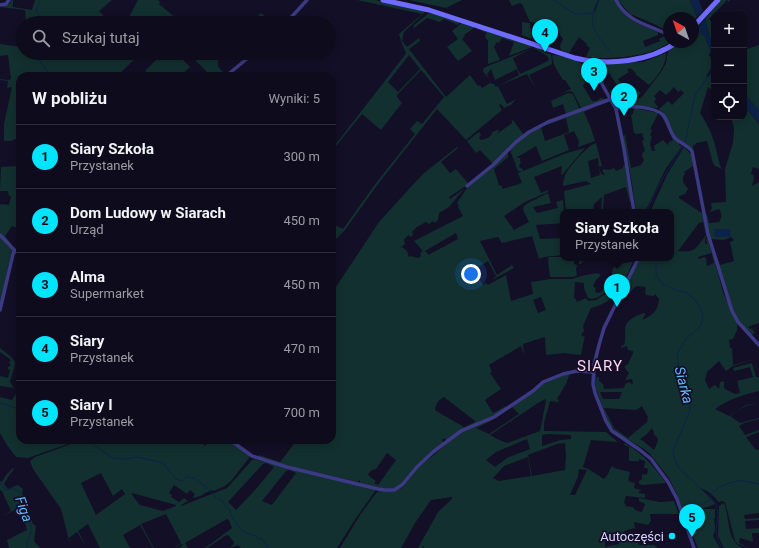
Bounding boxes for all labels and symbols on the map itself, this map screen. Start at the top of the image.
north arrow [663,12,699,48]
pin: 4 [532,19,558,52]
pin: 3 [581,58,607,91]
pin: 2 [611,83,637,116]
your location [461,264,481,284]
pin: 1 [604,274,630,307]
district label: SIARY [577,357,623,375]
water label: Siarka [672,365,696,405]
water label: Figa [12,494,36,524]
pin: 5 [679,504,705,537]
place label: Autoczęści [600,529,664,544]
marker: Autoczęści [667,531,677,541]

